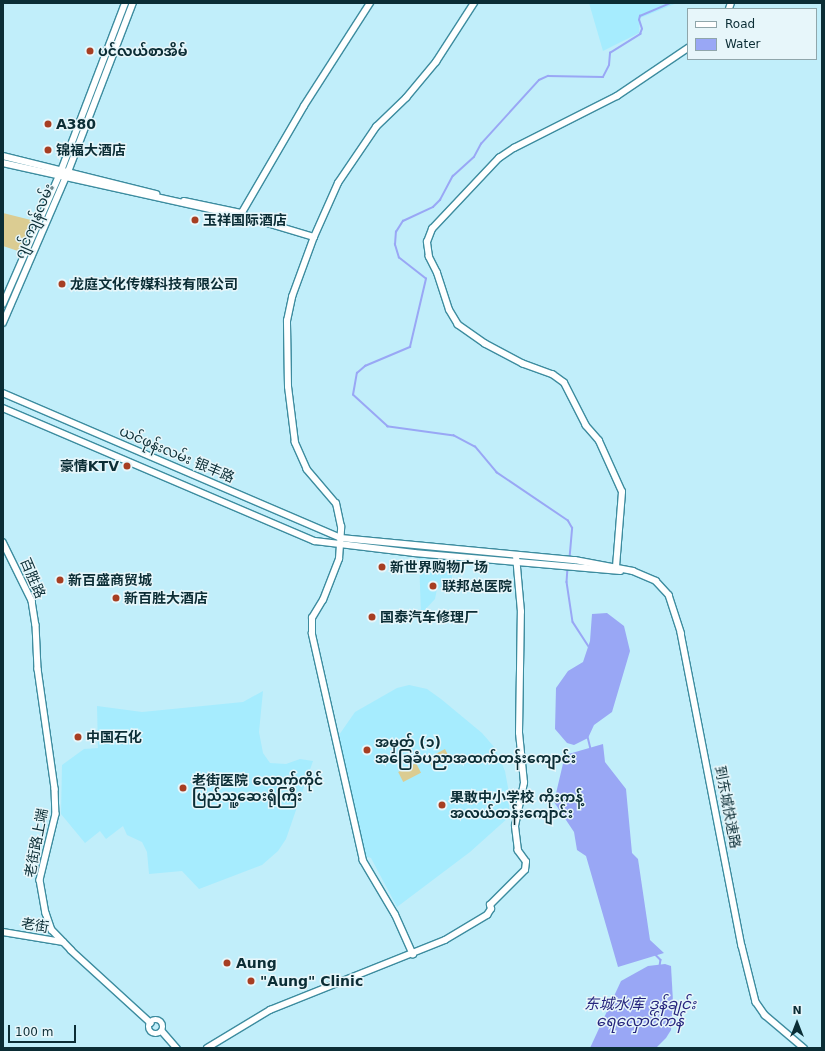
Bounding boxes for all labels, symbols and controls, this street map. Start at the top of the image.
legend [687,8,817,60]
text: Road [725,17,755,31]
text: Water [725,37,760,51]
place label: ပင်လယ်စာအိမ် [98,43,188,59]
marker: ပင်လယ်စာအိမ် [85,46,95,56]
place label: A380 [56,116,96,132]
marker: A380 [43,119,53,129]
place label: 锦福大酒店 [56,142,126,158]
marker: 锦福大酒店 [43,145,53,155]
street label: ဂျင်ကျန်လမ်း [11,181,57,261]
place label: 玉祥国际酒店 [203,212,287,228]
marker: 玉祥国际酒店 [190,215,200,225]
place label: 龙庭文化传媒科技有限公司 [70,276,238,292]
marker: 龙庭文化传媒科技有限公司 [57,279,67,289]
street label: ယင်ဖုန်းလမ်း 银丰路 [117,422,237,486]
place label: 豪情KTV [60,458,119,474]
marker: 豪情KTV [122,461,132,471]
street label: 百胜路 [17,555,49,601]
place label: 新世界购物广场 [390,559,488,575]
marker: 新世界购物广场 [377,562,387,572]
place label: 新百盛商贸城 [68,572,152,588]
marker: 新百盛商贸城 [55,575,65,585]
place label: 联邦总医院 [442,578,512,594]
marker: 联邦总医院 [427,580,439,592]
place label: 新百胜大酒店 [124,590,208,606]
marker: 新百胜大酒店 [111,593,121,603]
place label: 国泰汽车修理厂 [380,609,478,625]
marker: 国泰汽车修理厂 [367,612,377,622]
place label: 中国石化 [86,729,142,745]
marker: 中国石化 [73,732,83,742]
place label: အမှတ် (၁) အခြေခံပညာအထက်တန်းကျောင်း [375,734,576,766]
marker: အမှတ် (၁) အခြေခံပညာအထက်တန်းကျောင်း [362,745,372,755]
street label: 到东城快速路 [712,764,744,850]
place label: 老街医院 လောက်ကိုင် ပြည်သူ့ဆေးရုံကြီး [192,772,323,804]
marker: 老街医院 လောက်ကိုင် ပြည်သူ့ဆေးရုံကြီး [177,782,189,794]
place label: 果敢中小学校 ကိုးကန့် အလယ်တန်းကျောင်း [450,789,583,822]
marker: 果敢中小学校 ကိုးကန့် အလယ်တန်းကျောင်း [437,800,447,810]
street label: 老街路上端 [21,807,51,879]
street label: 老街 [20,915,50,935]
place label: Aung [236,955,277,971]
marker: Aung [221,957,233,969]
place label: "Aung" Clinic [260,973,363,989]
marker: "Aung" Clinic [245,975,257,987]
water label: 东城水库 ဒွန်ချင်း ရေလှောင်ကန် [584,995,696,1030]
north arrow [777,1003,817,1043]
text: N [792,1004,802,1017]
scale bar [10,1017,78,1043]
text: 100 m [15,1025,53,1039]

